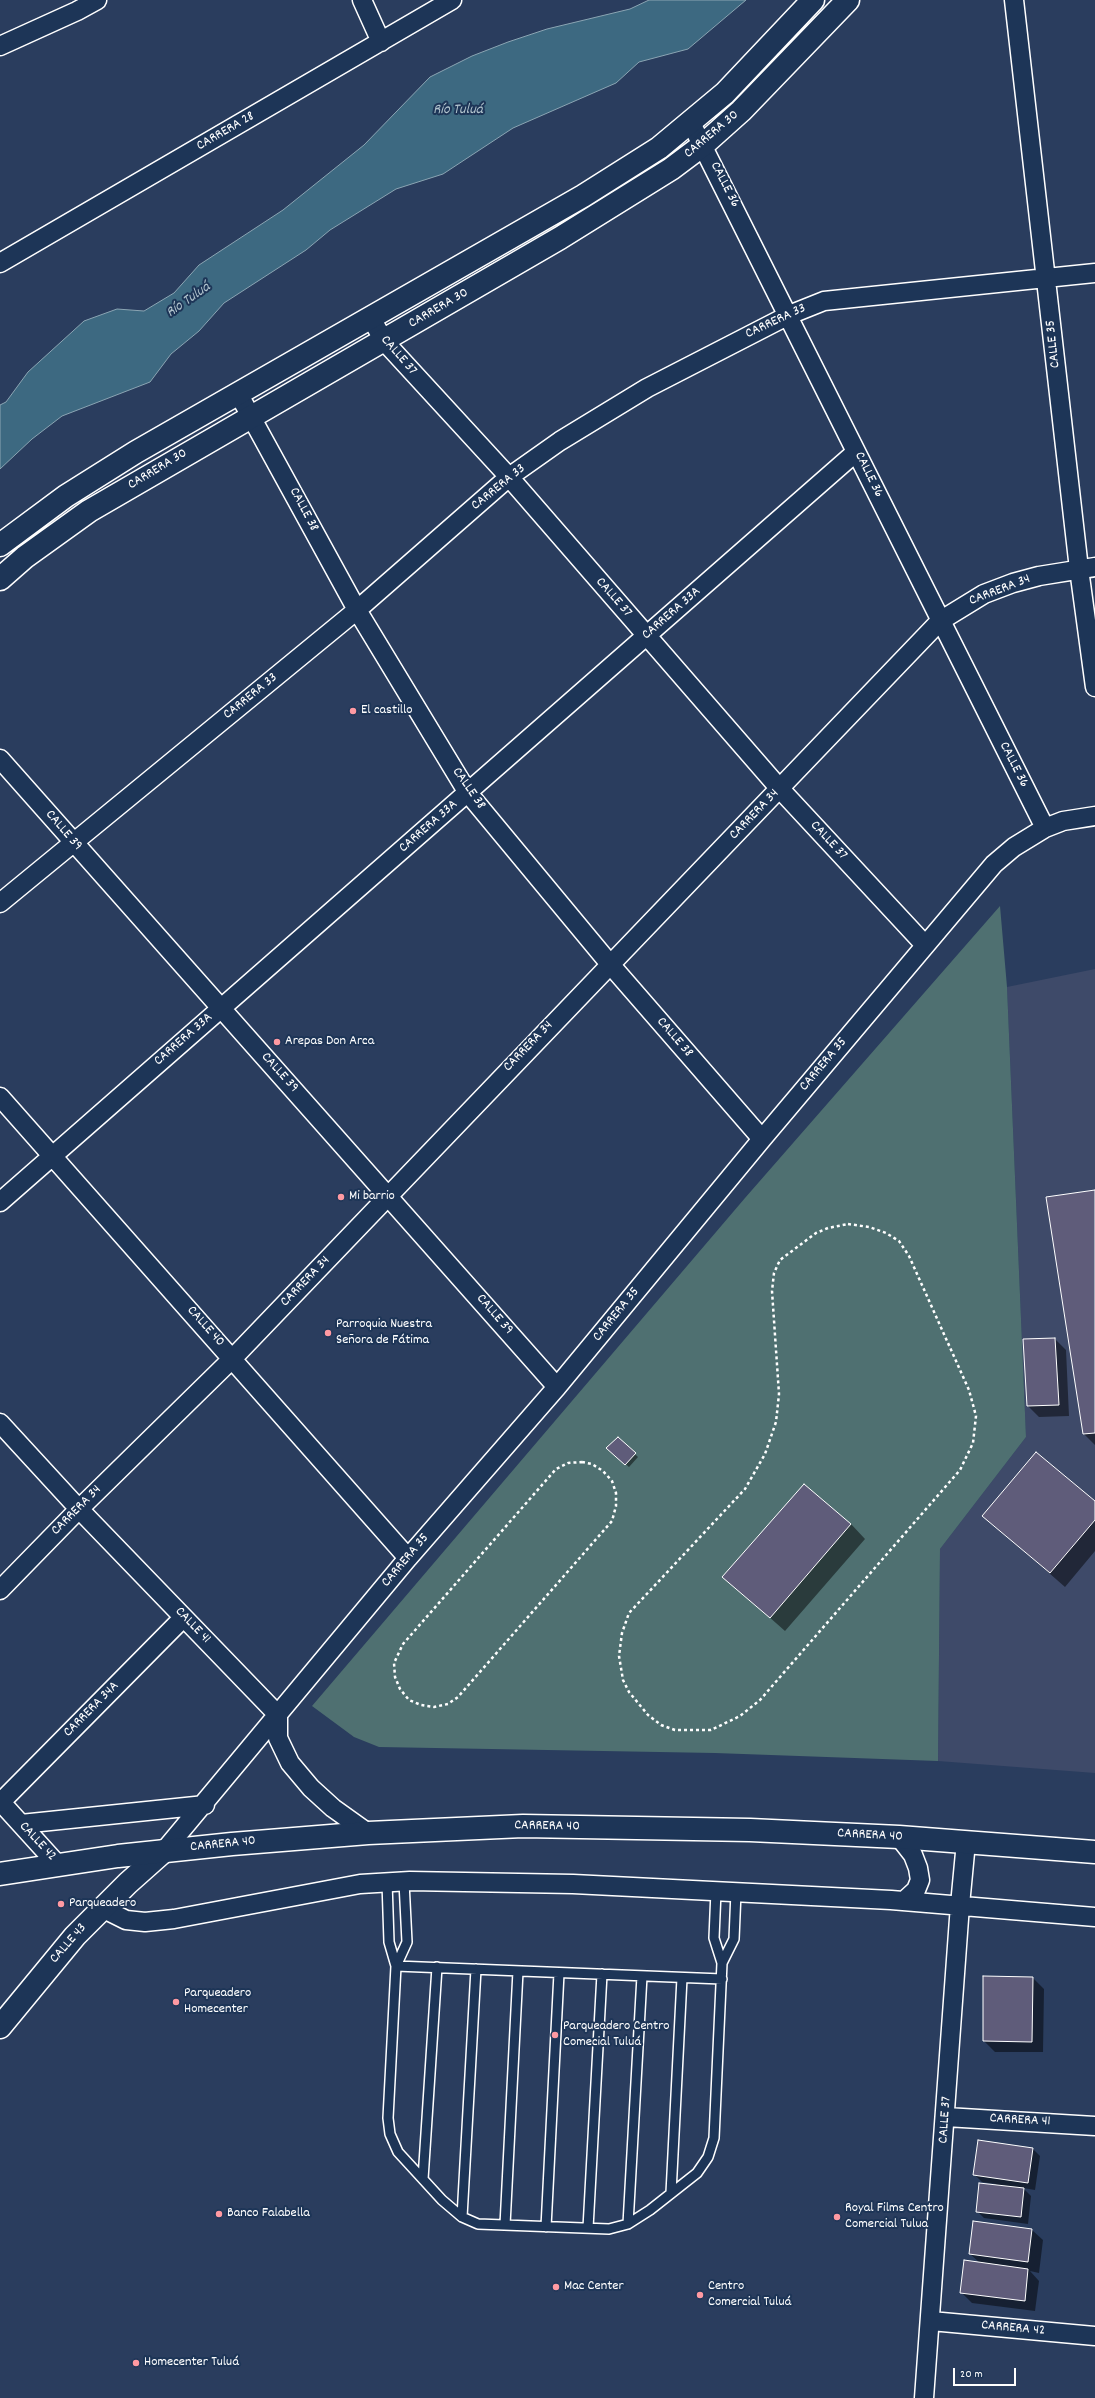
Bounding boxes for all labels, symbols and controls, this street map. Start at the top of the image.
water label: Río Tuluá [433,102,483,120]
street label: CARRERA 30 [681,107,743,163]
street label: CARRERA 28 [194,109,258,155]
street label: CALLE 36 [705,160,743,210]
water label: Río Tuluá [163,279,215,323]
street label: CARRERA 30 [406,285,472,333]
street label: CARRERA 33 [743,301,809,343]
street label: CALLE 35 [1043,319,1065,369]
street label: CALLE 37 [376,333,420,379]
street label: CARRERA 30 [125,446,191,494]
street label: CALLE 36 [850,449,886,501]
street label: CARRERA 33 [469,461,529,515]
street label: CALLE 38 [284,485,322,535]
street label: CARRERA 34 [967,572,1033,610]
street label: CALLE 37 [591,575,635,621]
street label: CARRERA 33A [639,584,705,644]
street label: CARRERA 33 [221,670,281,724]
place label: El castillo [361,703,413,719]
marker: El castillo [348,706,358,716]
street label: CALLE 36 [994,740,1032,790]
street label: CALLE 38 [448,765,488,813]
street label: CARRERA 34 [727,786,783,844]
street label: CARRERA 33A [396,797,462,857]
street label: CALLE 39 [41,807,85,855]
street label: CALLE 37 [806,818,850,864]
street label: CARRERA 33A [151,1010,217,1070]
street label: CALLE 38 [652,1015,696,1061]
street label: CARRERA 34 [501,1018,557,1076]
place label: Arepas Don Arca [285,1034,374,1050]
street label: CARRERA 35 [797,1035,851,1095]
marker: Arepas Don Arca [272,1037,282,1047]
street label: CALLE 39 [257,1049,301,1097]
place label: Mi barrio [349,1189,395,1205]
marker: Mi barrio [336,1192,346,1202]
street label: CARRERA 34 [278,1253,334,1311]
street label: CARRERA 35 [590,1284,644,1346]
street label: CALLE 39 [472,1291,516,1339]
street label: CALLE 40 [182,1303,228,1351]
place label: Parroquia Nuestra Señora de Fátima [336,1317,432,1350]
marker: Parroquia Nuestra Señora de Fátima [323,1328,333,1338]
street label: CARRERA 34 [48,1482,106,1540]
street label: CARRERA 35 [379,1531,433,1591]
street label: CALLE 41 [171,1604,213,1648]
street label: CARRERA 34A [61,1679,123,1741]
street label: CARRERA 40 [514,1818,580,1836]
street label: CALLE 42 [15,1819,59,1865]
street label: CARRERA 40 [837,1826,903,1846]
street label: CARRERA 40 [189,1833,257,1857]
place label: Parqueadero [69,1896,136,1912]
marker: Parqueadero [56,1899,66,1909]
street label: CALLE 43 [47,1921,91,1967]
place label: Parqueadero Homecenter [184,1986,251,2018]
marker: Parqueadero Homecenter [171,1997,181,2007]
place label: Parqueadero Centro Comecial Tuluá [563,2019,670,2052]
marker: Parqueadero Centro Comecial Tuluá [550,2030,560,2040]
street label: CALLE 37 [936,2096,956,2144]
street label: CARRERA 41 [989,2111,1051,2131]
place label: Royal Films Centro Comercial Tulua [845,2201,944,2234]
place label: Banco Falabella [227,2206,310,2222]
marker: Banco Falabella [214,2209,224,2219]
marker: Royal Films Centro Comercial Tulua [832,2212,842,2222]
place label: Mac Center [564,2279,624,2295]
place label: Centro Comercial Tuluá [708,2279,791,2312]
marker: Mac Center [551,2282,561,2292]
marker: Centro Comercial Tuluá [695,2290,705,2300]
street label: CARRERA 42 [980,2318,1046,2340]
place label: Homecenter Tuluá [144,2355,239,2371]
marker: Homecenter Tuluá [131,2358,141,2368]
scale bar [955,2360,1018,2386]
text: 20 m [960,2366,983,2383]

